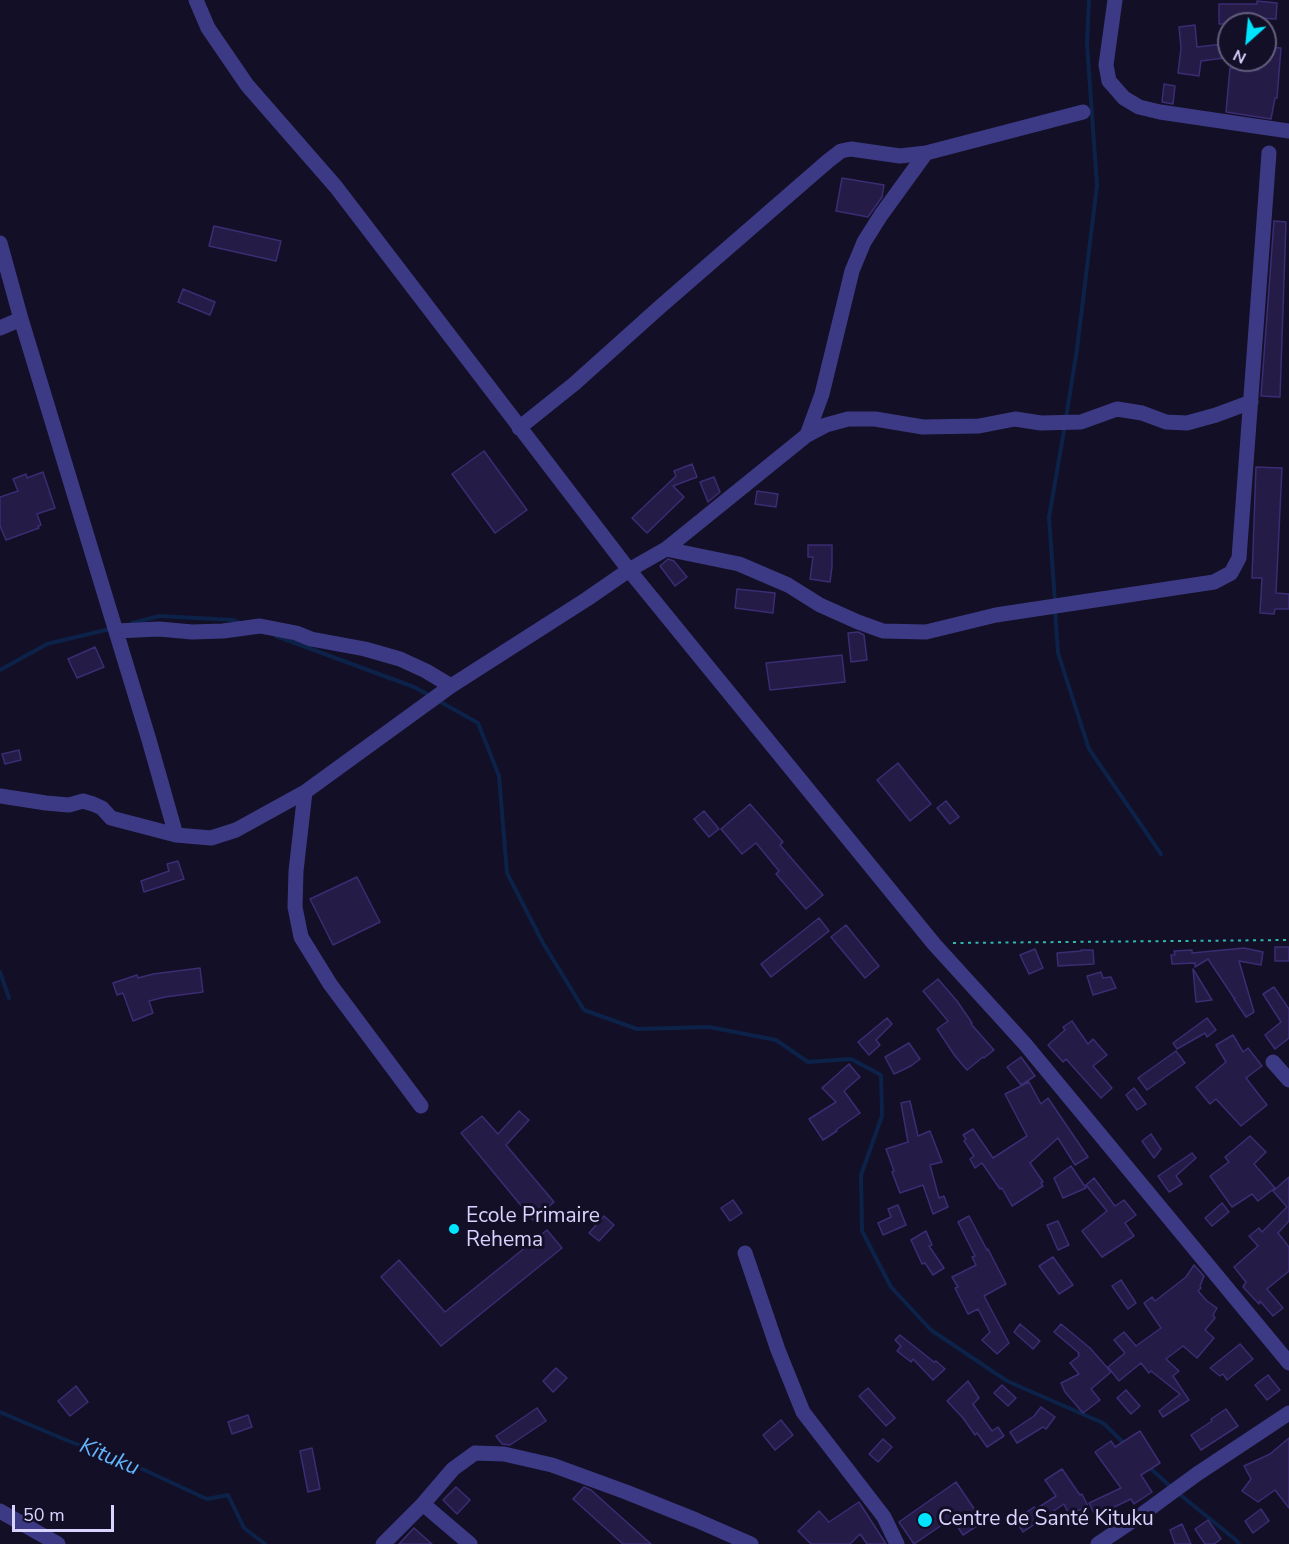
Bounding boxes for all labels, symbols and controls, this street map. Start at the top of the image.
north arrow [1217,12,1277,72]
text: N [1229,44,1250,69]
place label: Ecole Primaire Rehema [466,1204,600,1254]
marker: Ecole Primaire Rehema [447,1222,461,1236]
water label: Kituku [75,1434,143,1482]
scale bar [15,1493,117,1531]
text: 50 m [23,1503,65,1527]
place label: Centre de Santé Kituku [938,1507,1154,1533]
marker: Centre de Santé Kituku [916,1511,934,1529]

